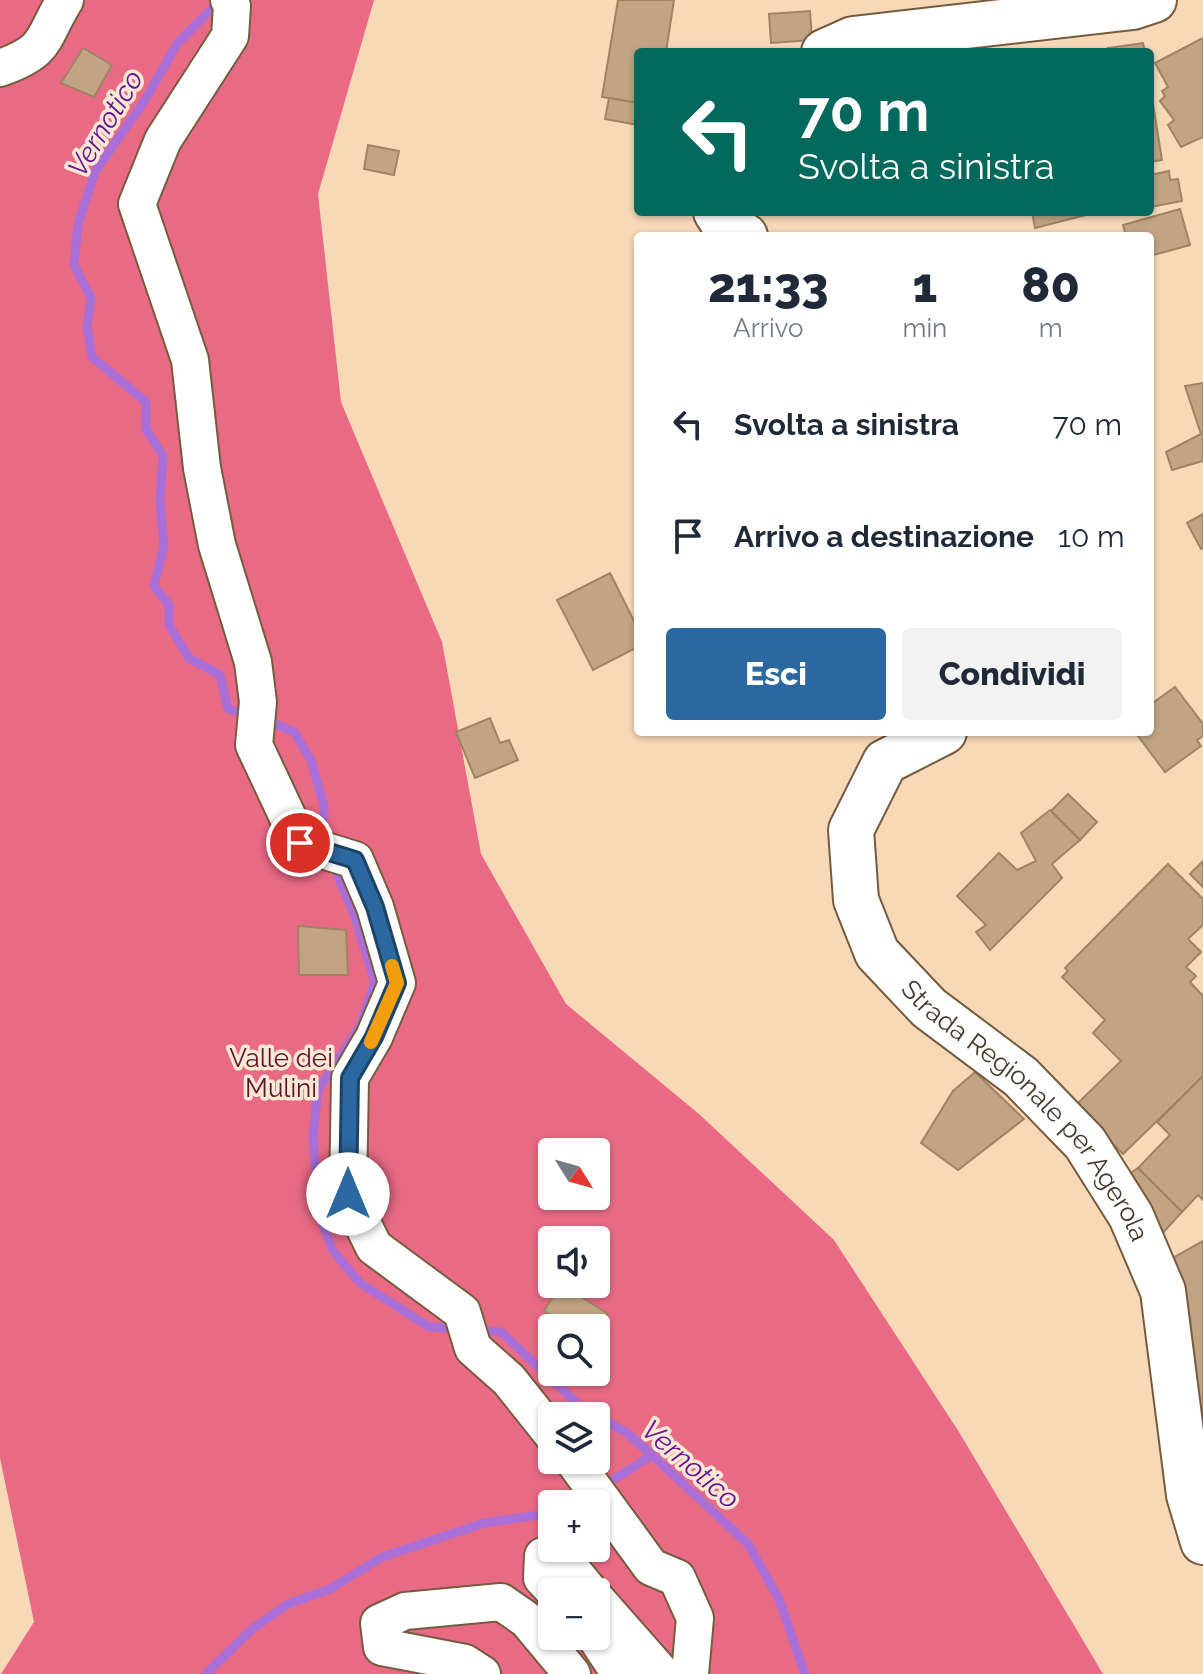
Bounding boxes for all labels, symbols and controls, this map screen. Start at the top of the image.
water label: Vernotico [61,64,150,182]
text: 70 m [798,78,929,144]
icon: left [666,80,770,184]
text: Svolta a sinistra [798,145,1054,187]
text: 21:33 [708,257,829,313]
text: 1 [912,257,937,313]
text: 80 [1021,257,1080,313]
text: Arrivo [733,313,803,343]
text: min [903,313,947,343]
text: m [1039,313,1063,343]
icon: left [666,402,710,446]
text: Svolta a sinistra [734,407,959,442]
text: 70 m [1052,407,1122,442]
icon: arrive [666,514,710,558]
text: Arrivo a destinazione [734,519,1034,554]
text: 10 m [1058,519,1125,554]
button: Esci [666,628,886,720]
button: Condividi [902,628,1122,720]
pin [266,809,334,877]
icon: arrive [278,821,322,865]
street label: Strada Regionale per Agerola [896,974,1155,1245]
park label: Valle dei Mulini [229,1043,333,1103]
north arrow [538,1138,610,1210]
map controls [538,1138,610,1650]
position arrow [306,1152,390,1236]
button: sound [538,1226,610,1298]
button: search [538,1314,610,1386]
button: layers [538,1402,610,1474]
water label: Vernotico [635,1413,746,1516]
button: + [538,1490,610,1562]
button: − [538,1578,610,1650]

